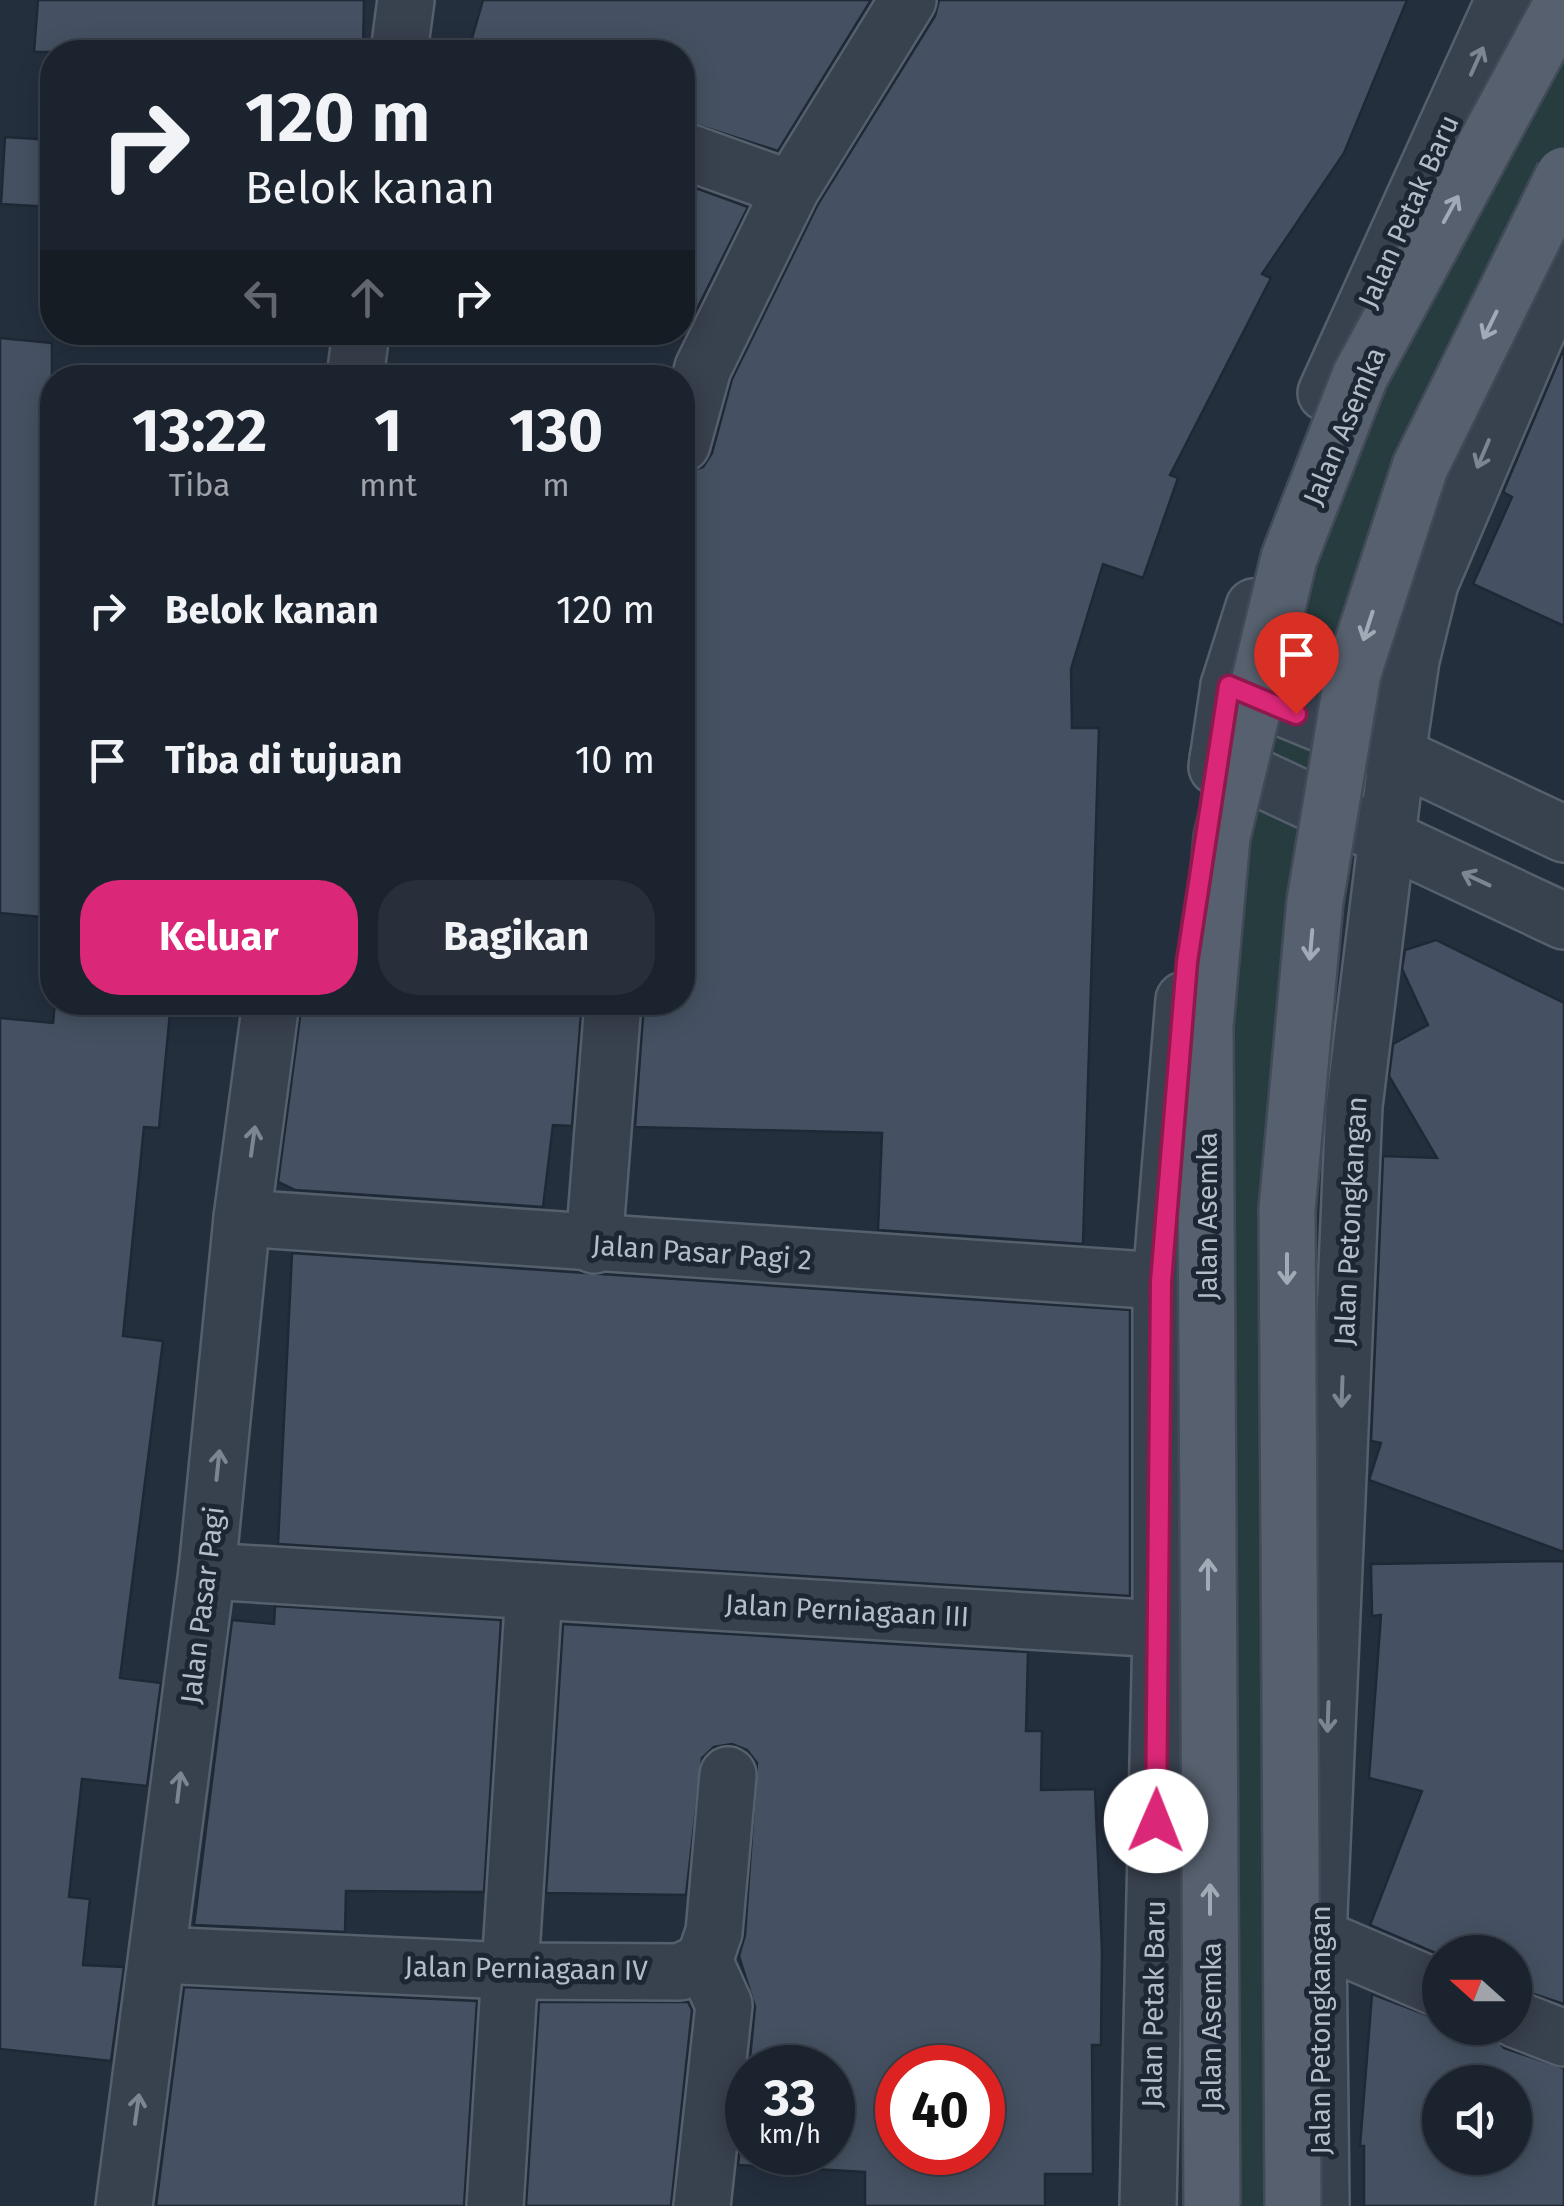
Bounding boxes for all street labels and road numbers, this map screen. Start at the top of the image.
street label: Jalan Petak Baru [1351,110,1466,313]
street label: Jalan Asemka [1296,342,1393,510]
street label: Jalan Petongkangan [1327,1096,1374,1346]
street label: Jalan Asemka [1191,1132,1224,1300]
street label: Jalan Pasar Pagi 2 [591,1228,813,1277]
street label: Jalan Pasar Pagi [174,1504,231,1706]
street label: Jalan Perniagaan III [724,1588,970,1633]
street label: Jalan Petak Baru [1135,1900,1172,2108]
street label: Jalan Petongkangan [1304,1905,1337,2155]
street label: Jalan Asemka [1195,1942,1228,2110]
street label: Jalan Perniagaan IV [404,1950,648,1987]

